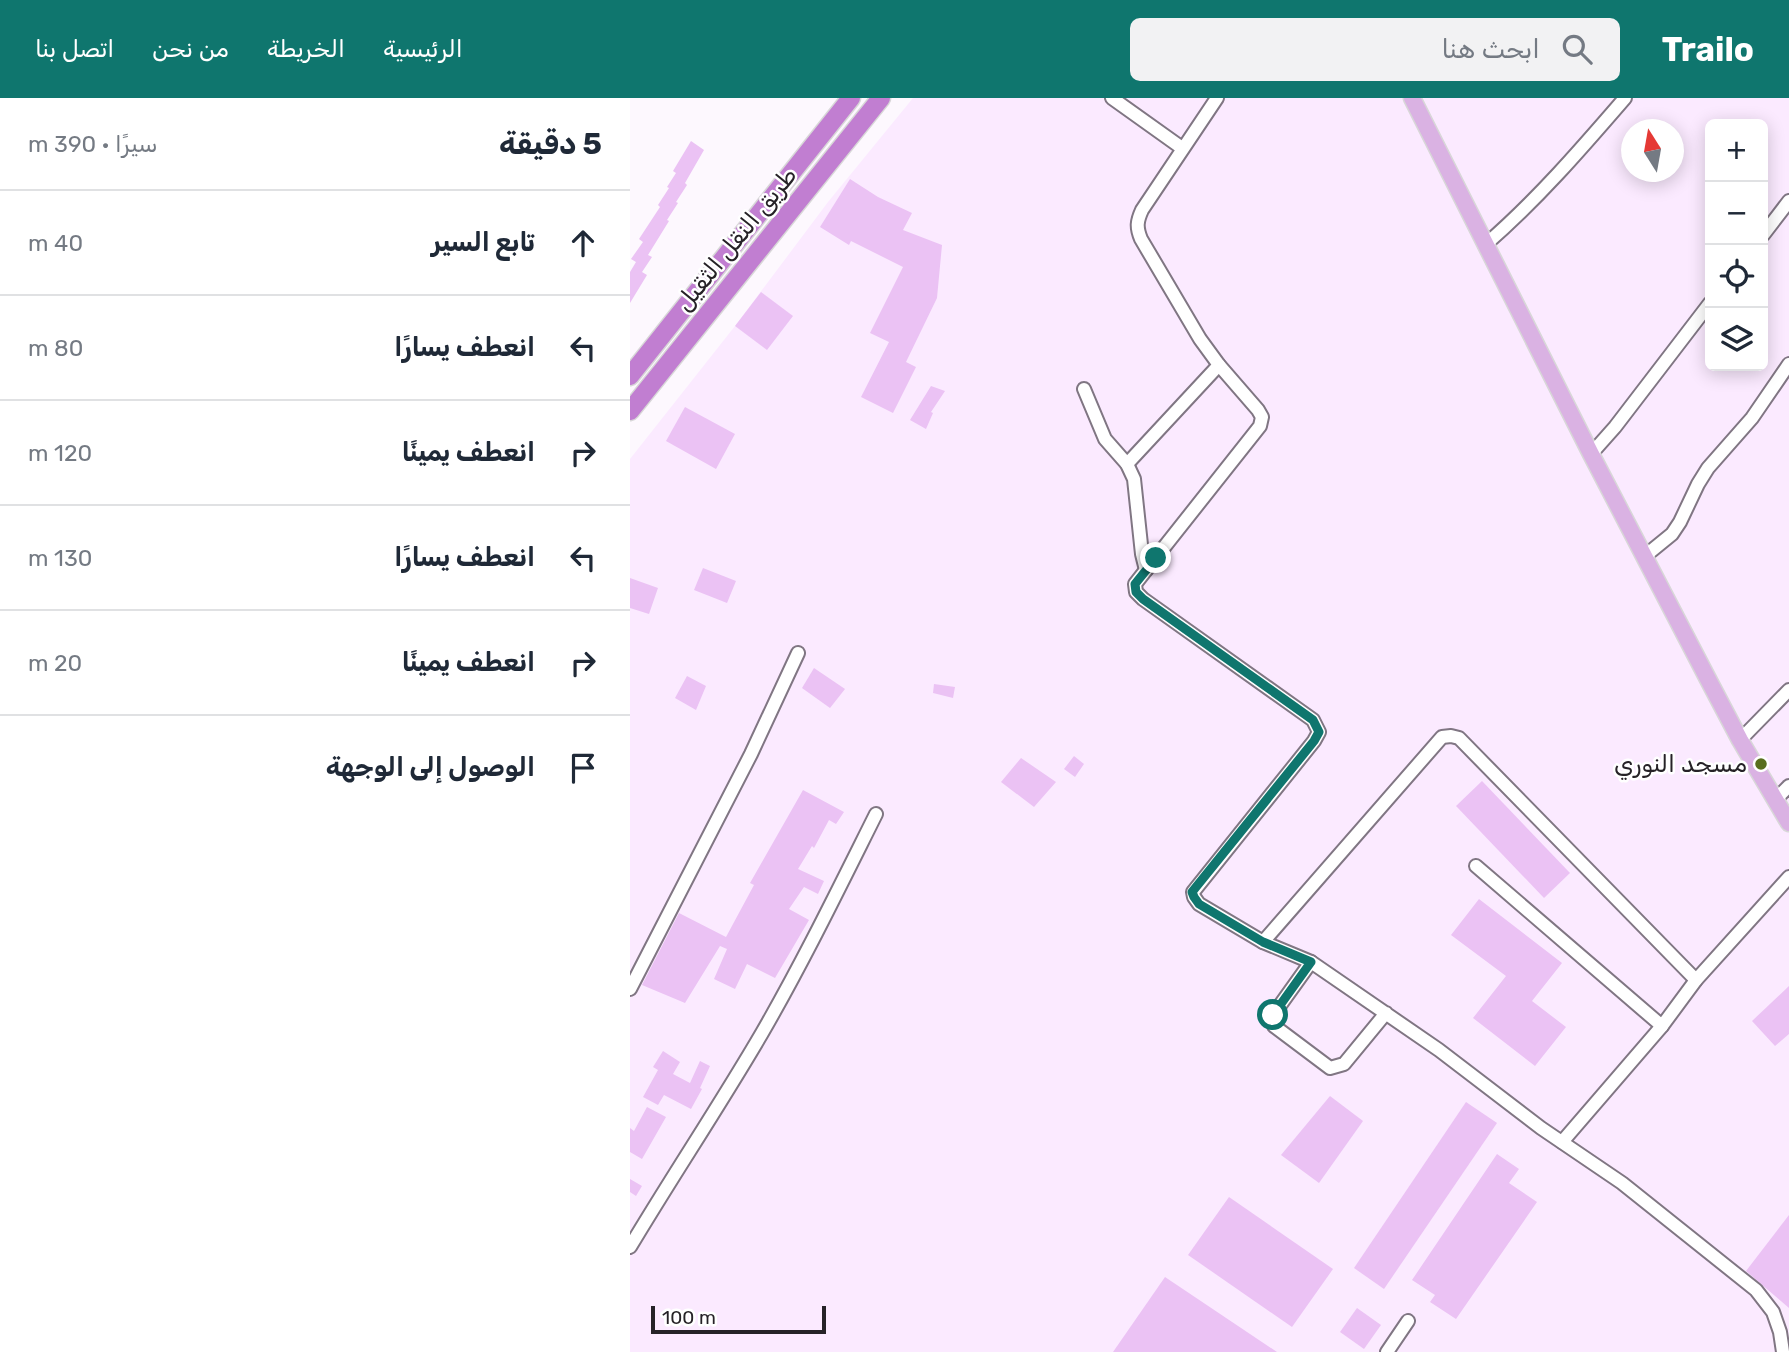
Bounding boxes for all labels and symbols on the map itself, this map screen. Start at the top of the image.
north arrow [1621,119,1684,182]
street label: طريق النقل الثقيل [669,161,803,317]
route end [1140,542,1171,573]
place label: مسجد النوري [1614,750,1747,781]
marker: مسجد النوري [1753,756,1769,772]
route start [1257,999,1288,1030]
scale bar [651,1303,826,1335]

